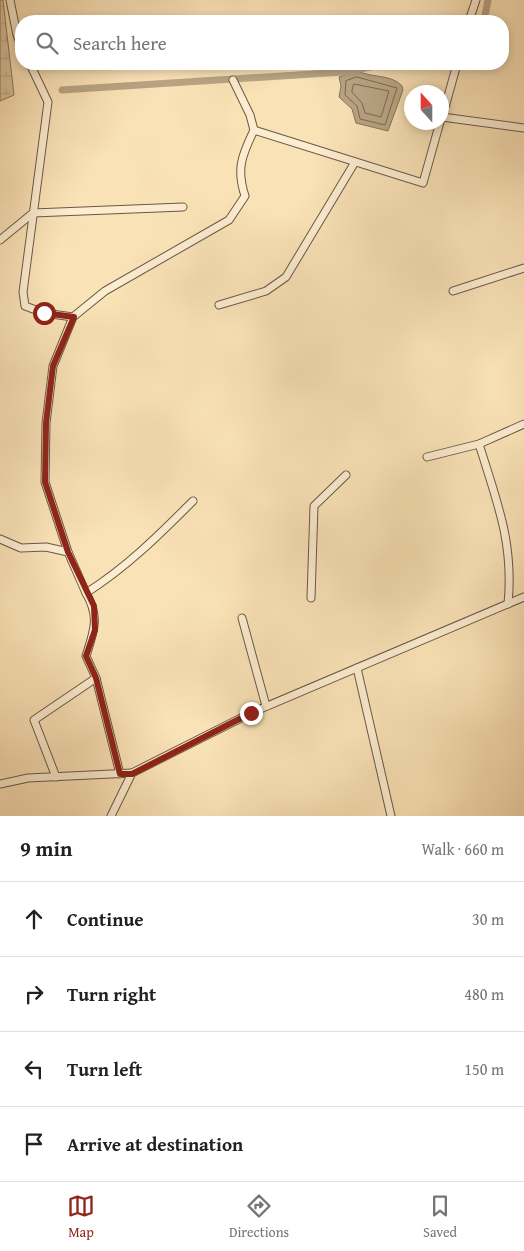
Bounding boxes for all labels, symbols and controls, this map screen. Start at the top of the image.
search box [15,15,509,70]
icon: search [33,29,61,57]
text: Search here [73,29,167,57]
north arrow [404,85,449,130]
route start [33,302,56,325]
route end [240,702,263,725]
text: 9 min [20,833,72,864]
text: Walk · 660 m [421,837,504,861]
icon: ahead [20,905,48,933]
text: Continue [67,905,144,933]
text: 30 m [472,907,504,931]
icon: right [20,980,48,1008]
text: Turn right [67,980,156,1008]
text: 480 m [464,982,504,1006]
icon: left [20,1055,48,1083]
text: Turn left [67,1055,142,1083]
text: 150 m [464,1057,504,1081]
icon: arrive [20,1130,48,1158]
text: Arrive at destination [67,1130,243,1158]
tab: Map [67,1192,95,1242]
tab: Directions [229,1192,289,1242]
tab: Saved [423,1192,457,1242]

